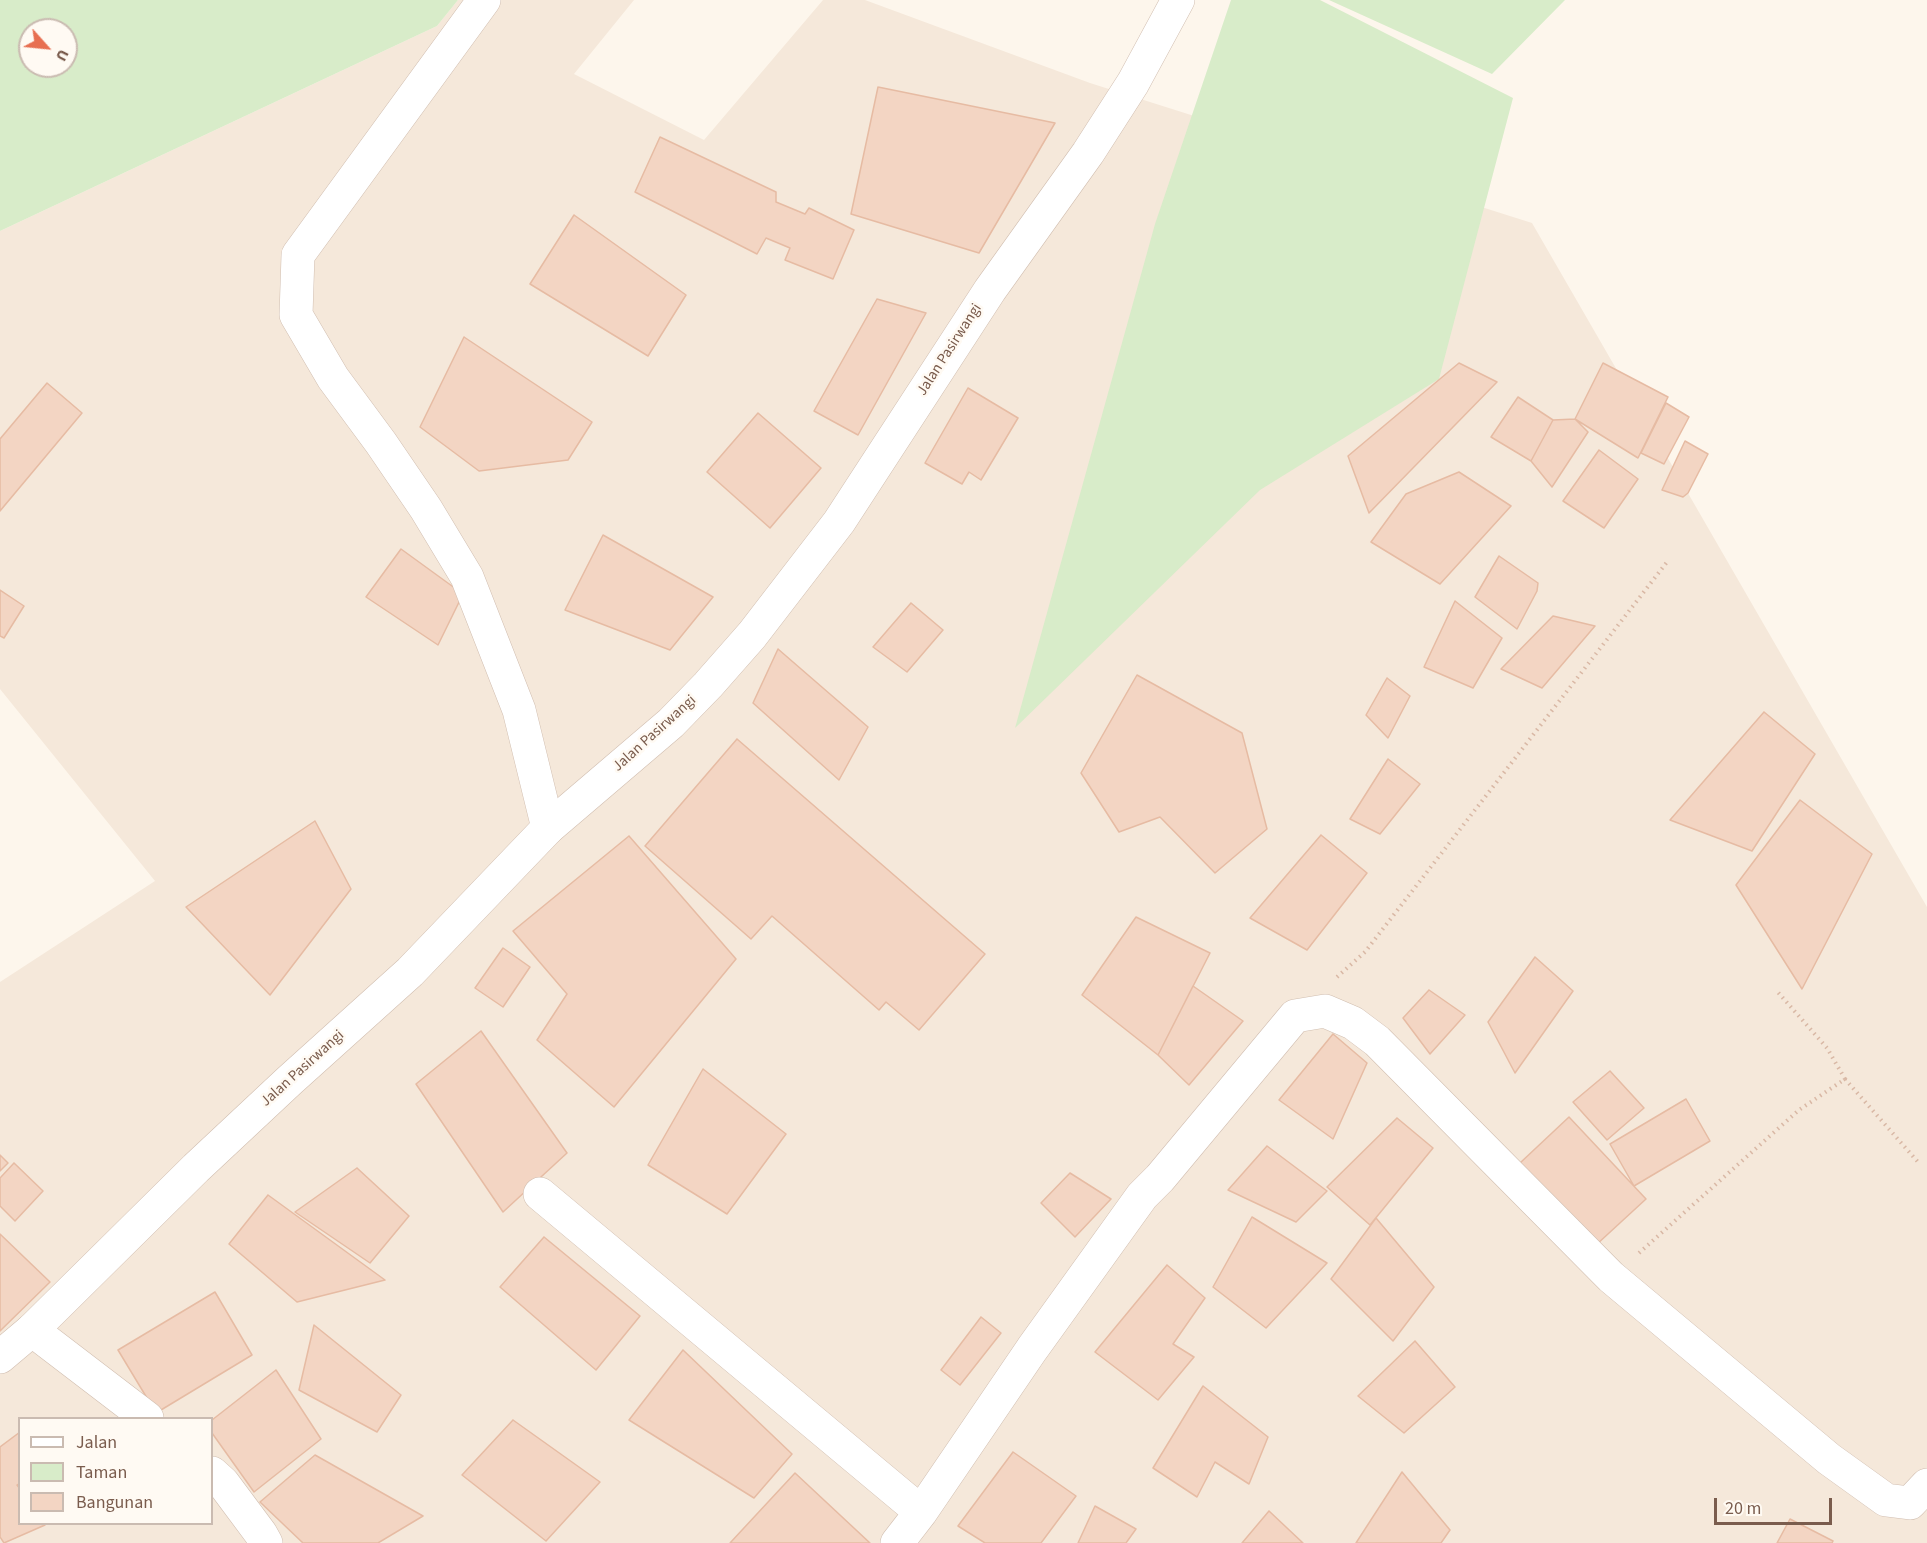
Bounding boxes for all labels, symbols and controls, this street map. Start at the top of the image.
north arrow [18,18,78,78]
text: U [50,46,74,65]
street label: Jalan Pasirwangi [914,301,986,399]
street label: Jalan Pasirwangi [610,692,700,776]
street label: Jalan Pasirwangi [258,1027,348,1111]
legend [18,1417,213,1525]
text: Jalan [76,1430,117,1455]
text: Taman [76,1460,127,1485]
scale bar [1717,1486,1836,1524]
text: Bangunan [76,1490,153,1515]
text: 20 m [1725,1496,1761,1521]

